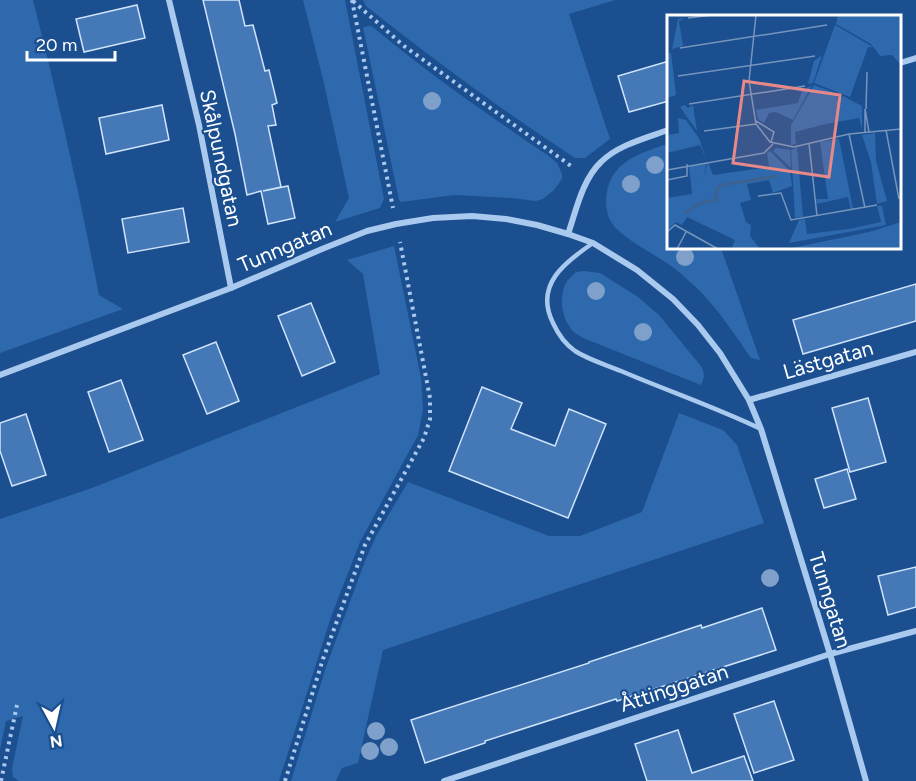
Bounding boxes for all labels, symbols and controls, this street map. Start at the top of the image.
inset map [667,15,901,249]
scale bar [27,24,116,62]
text: 20 m [36,34,77,56]
street label: Skålpundgatan [195,87,248,229]
street label: Tunngatan [234,216,335,277]
street label: Lästgatan [780,335,876,384]
street label: Tunngatan [804,549,857,651]
street label: Åttinggatan [617,658,731,717]
north arrow [24,697,84,757]
text: N [49,731,63,752]

